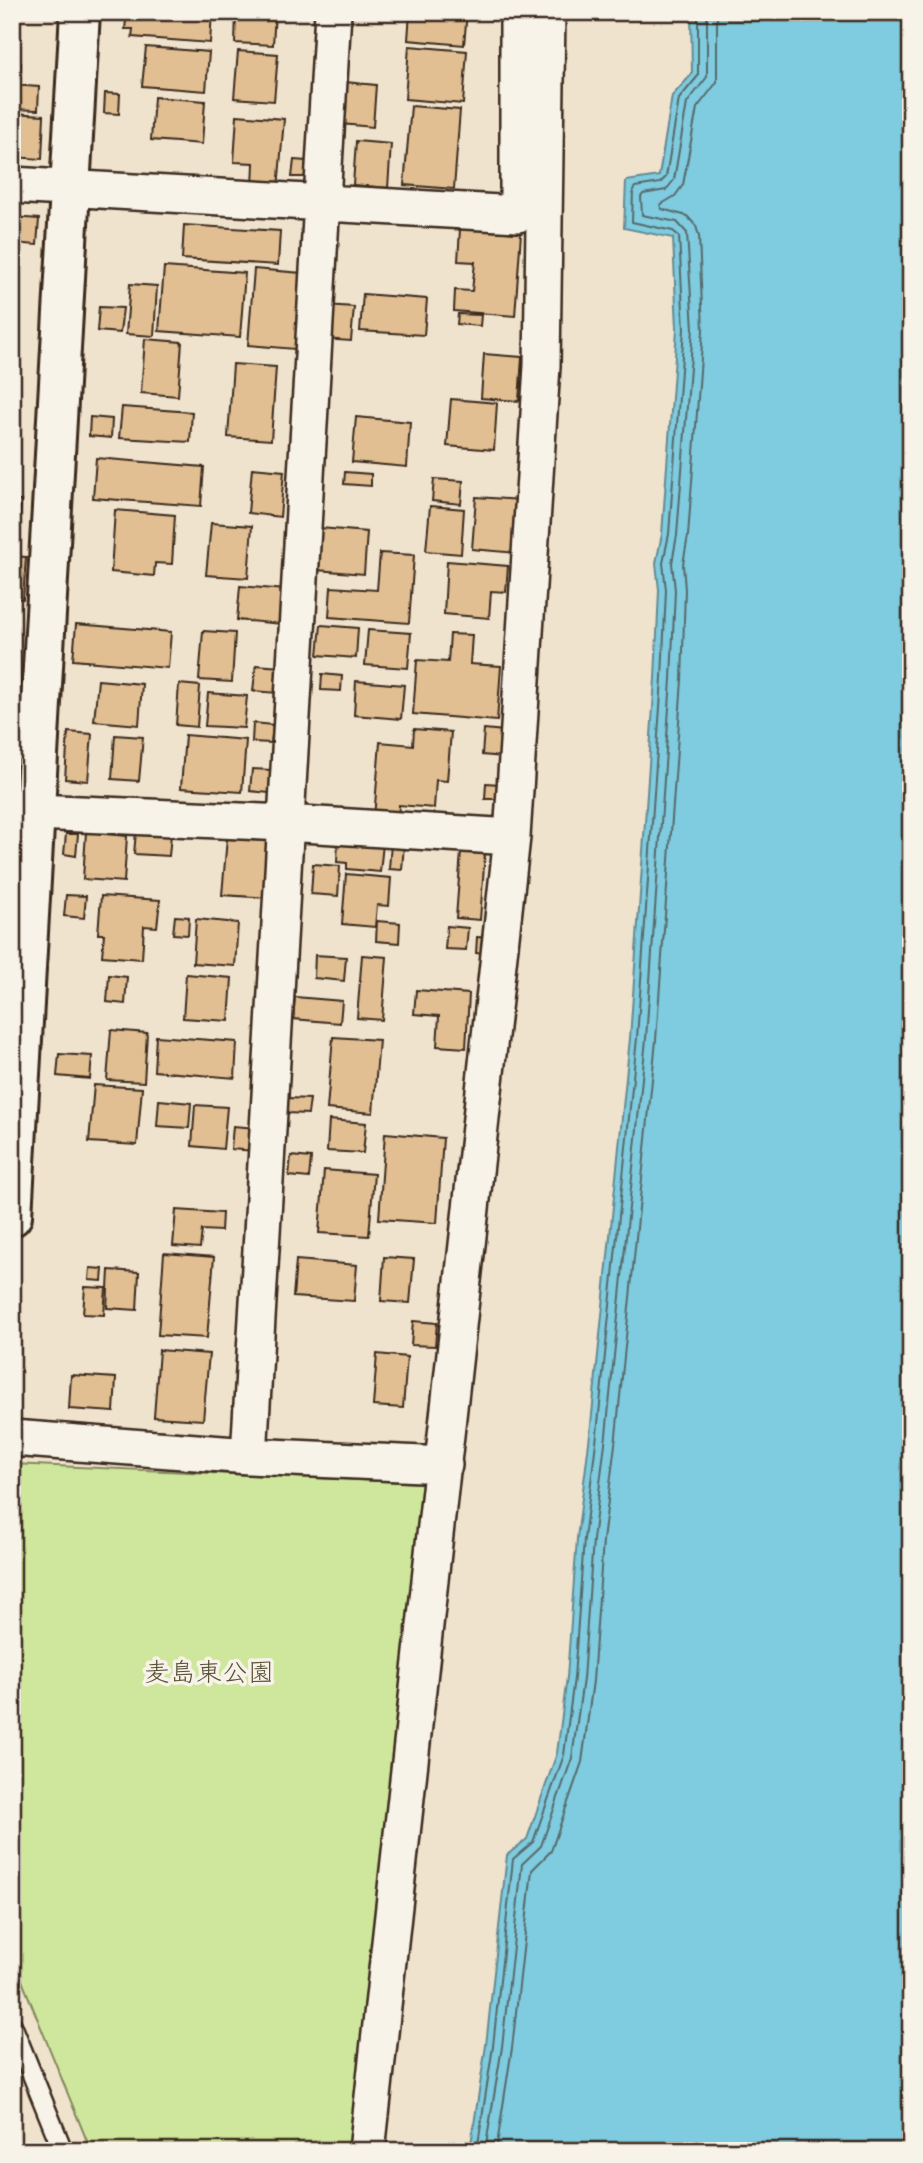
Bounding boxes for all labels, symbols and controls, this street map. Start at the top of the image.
park label: 麦島東公園 [144,1654,274,1689]

